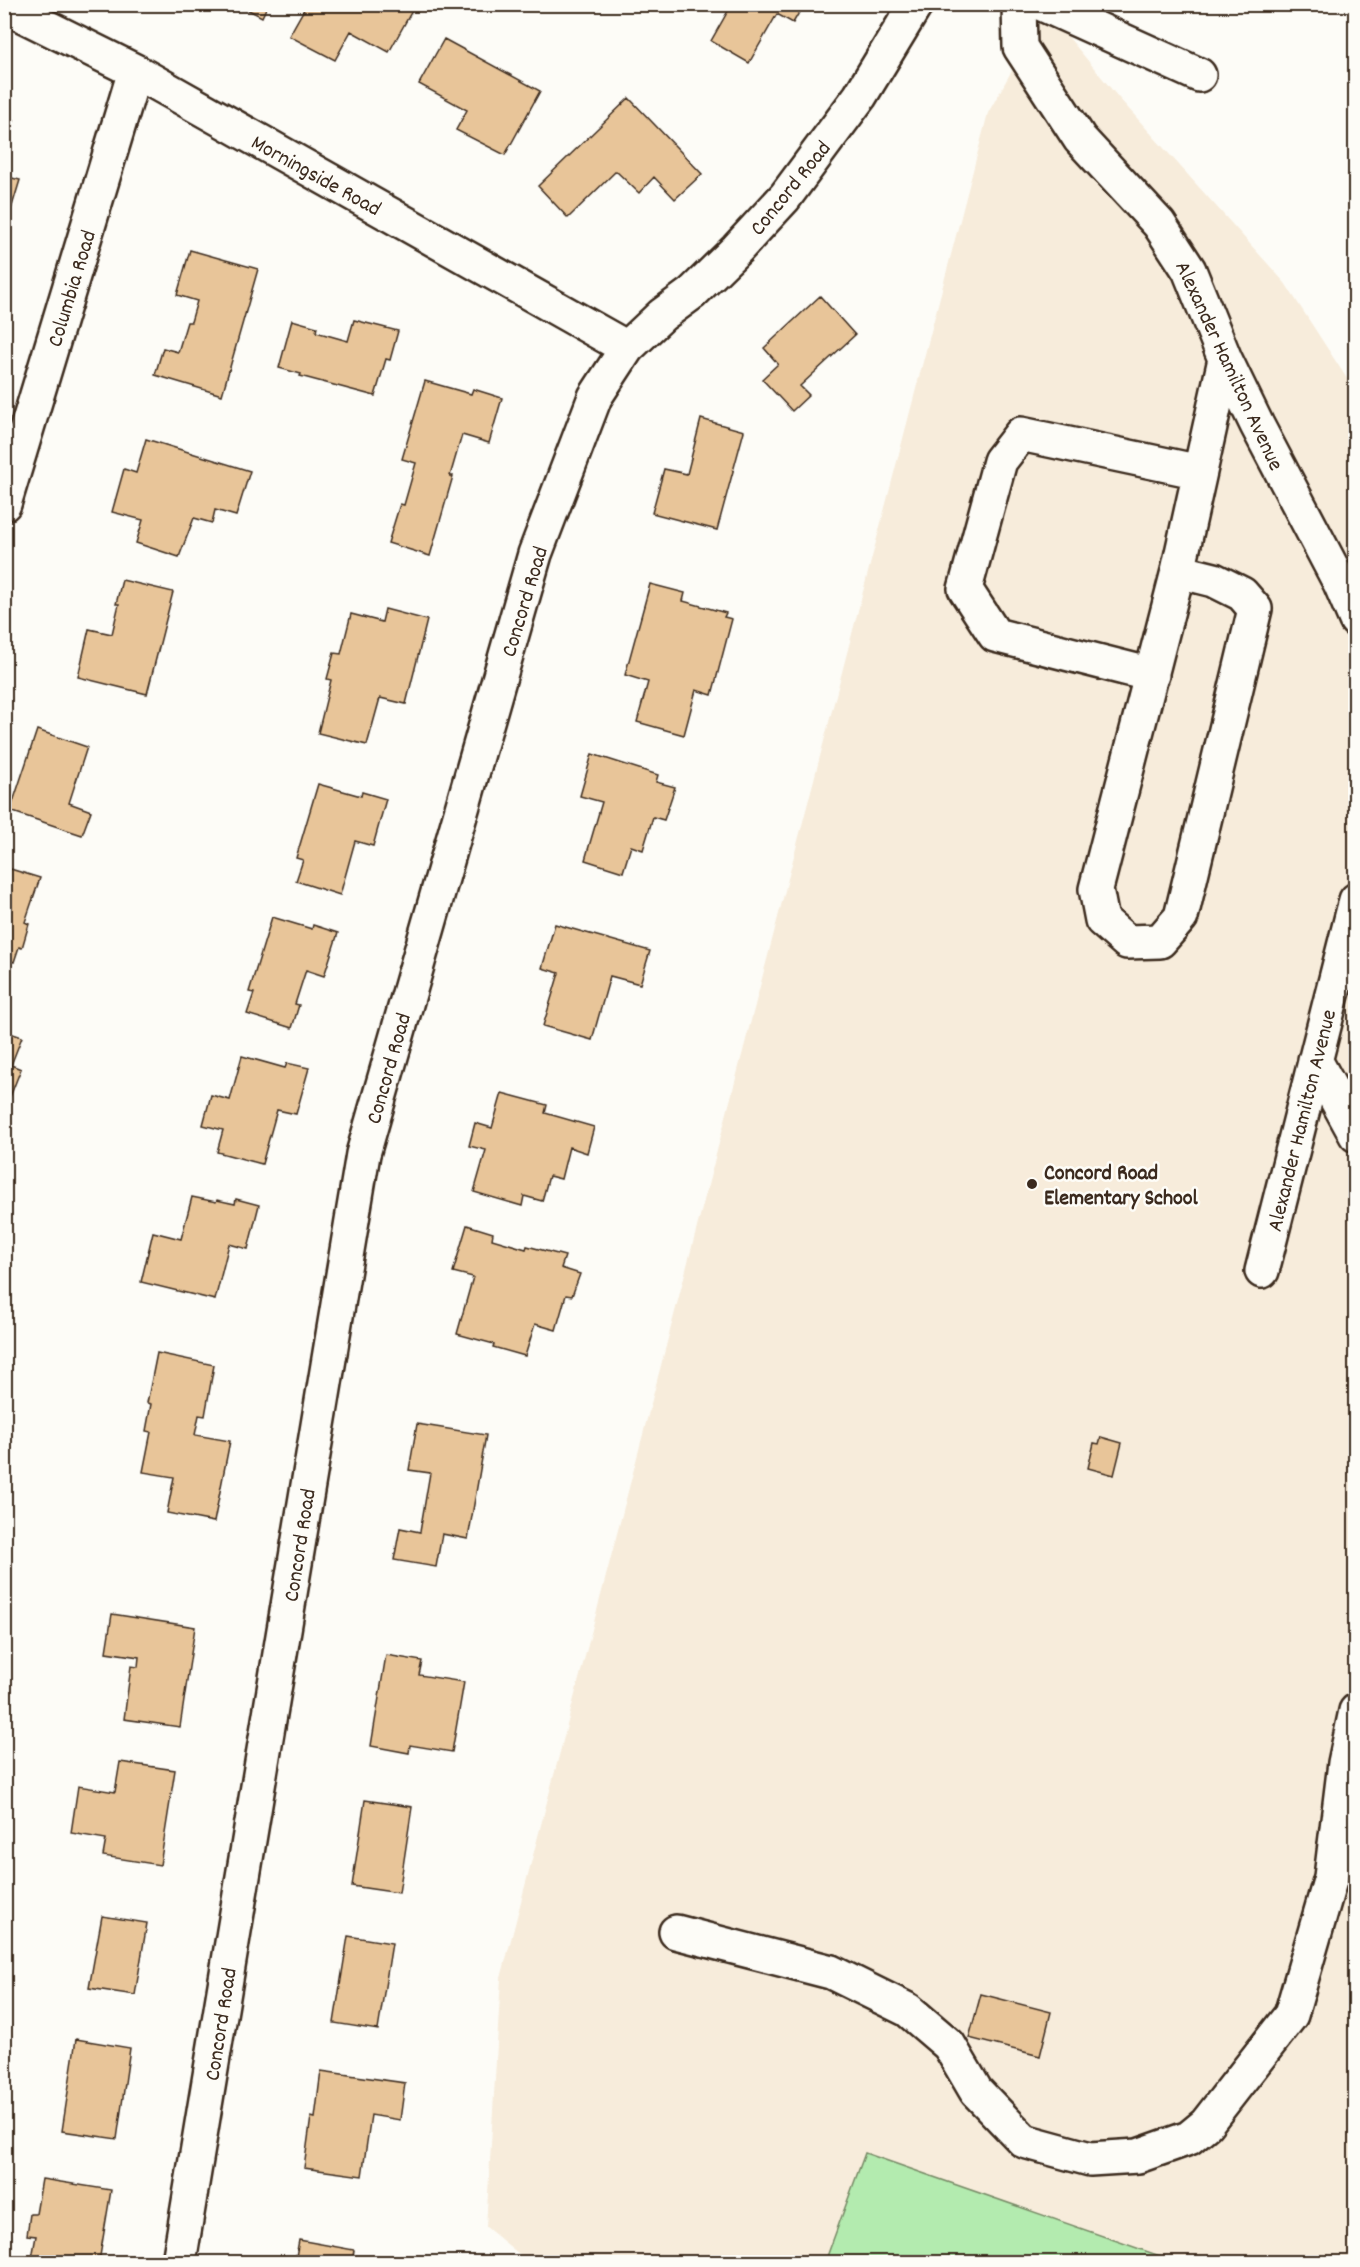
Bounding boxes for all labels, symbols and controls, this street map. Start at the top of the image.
street label: Morningside Road [245,129,386,226]
street label: Concord Road [744,135,840,243]
street label: Columbia Road [41,227,106,351]
street label: Alexander Hamilton Avenue [1166,257,1290,476]
street label: Concord Road [495,543,558,661]
street label: Alexander Hamilton Avenue [1261,1006,1346,1235]
street label: Concord Road [360,1010,421,1128]
place label: Concord Road Elementary School [1044,1159,1199,1215]
marker: Concord Road Elementary School [1025,1177,1039,1191]
street label: Concord Road [277,1487,326,1604]
street label: Concord Road [198,1966,247,2083]

